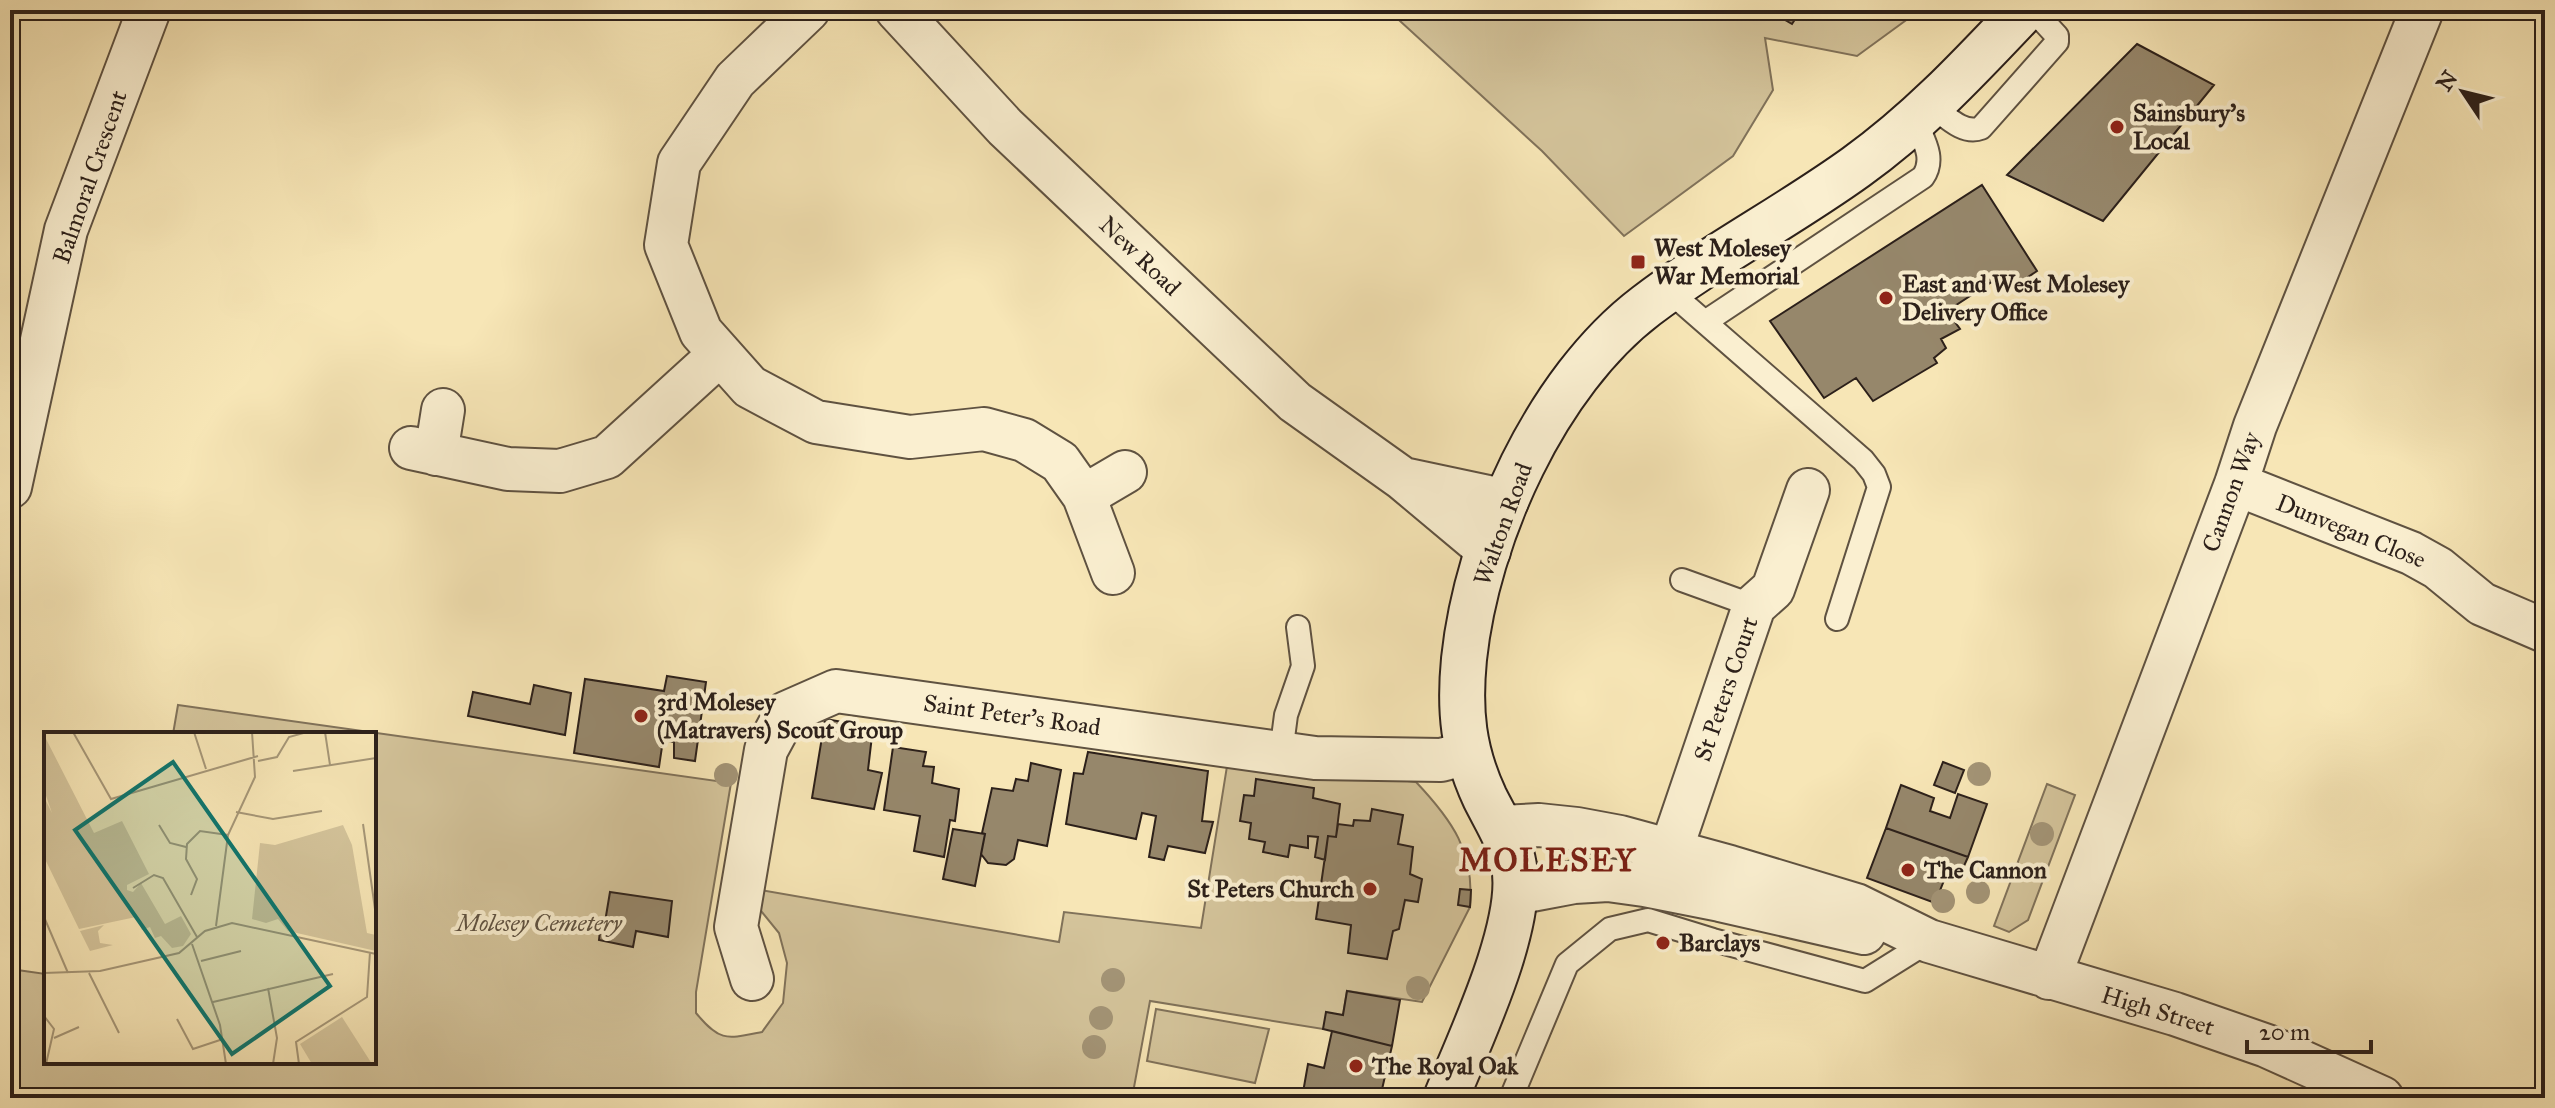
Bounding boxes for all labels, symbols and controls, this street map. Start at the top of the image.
north arrow [2423,52,2503,132]
text: N [2431,65,2464,96]
street label: Balmoral Crescent [46,86,134,267]
place label: Sainsbury's Local [2133,98,2245,156]
marker: Sainsbury's Local [2108,118,2126,136]
street label: New Road [1093,210,1187,302]
place label: West Molesey War Memorial [1654,233,1799,291]
marker: West Molesey War Memorial [1629,253,1647,271]
place label: East and West Molesey Delivery Office [1902,269,2131,327]
marker: East and West Molesey Delivery Office [1877,289,1895,307]
street label: Cannon Way [2195,427,2267,556]
street label: Walton Road [1467,459,1539,589]
street label: Dunvegan Close [2272,487,2430,575]
street label: St Peters Court [1687,612,1765,765]
place label: 3rd Molesey (Matravers) Scout Group [657,687,903,745]
street label: Saint Peter's Road [921,688,1103,742]
marker: 3rd Molesey (Matravers) Scout Group [632,707,650,725]
inset map [44,732,376,1064]
district label: MOLESEY [1459,841,1637,880]
place label: The Cannon [1923,855,2047,885]
marker: The Cannon [1899,861,1917,879]
place label: St Peters Church [1187,874,1355,904]
marker: St Peters Church [1361,880,1379,898]
park label: Molesey Cemetery [454,908,623,938]
place label: Barclays [1679,928,1761,958]
marker: Barclays [1654,934,1672,952]
street label: High Street [2098,980,2219,1043]
scale bar [2247,1004,2371,1054]
text: 20 m [2259,1017,2310,1047]
place label: The Royal Oak [1371,1051,1519,1081]
marker: The Royal Oak [1347,1057,1365,1075]

